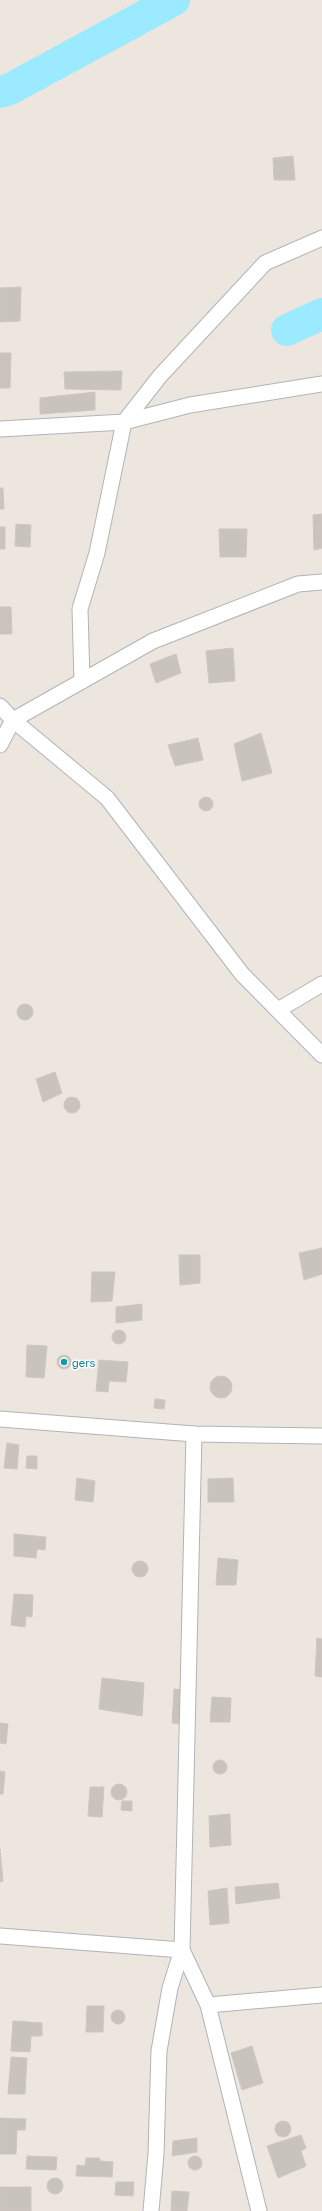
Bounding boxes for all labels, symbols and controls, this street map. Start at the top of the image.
place label: gers [72,1356,95,1369]
marker: gers [59,1357,69,1367]

